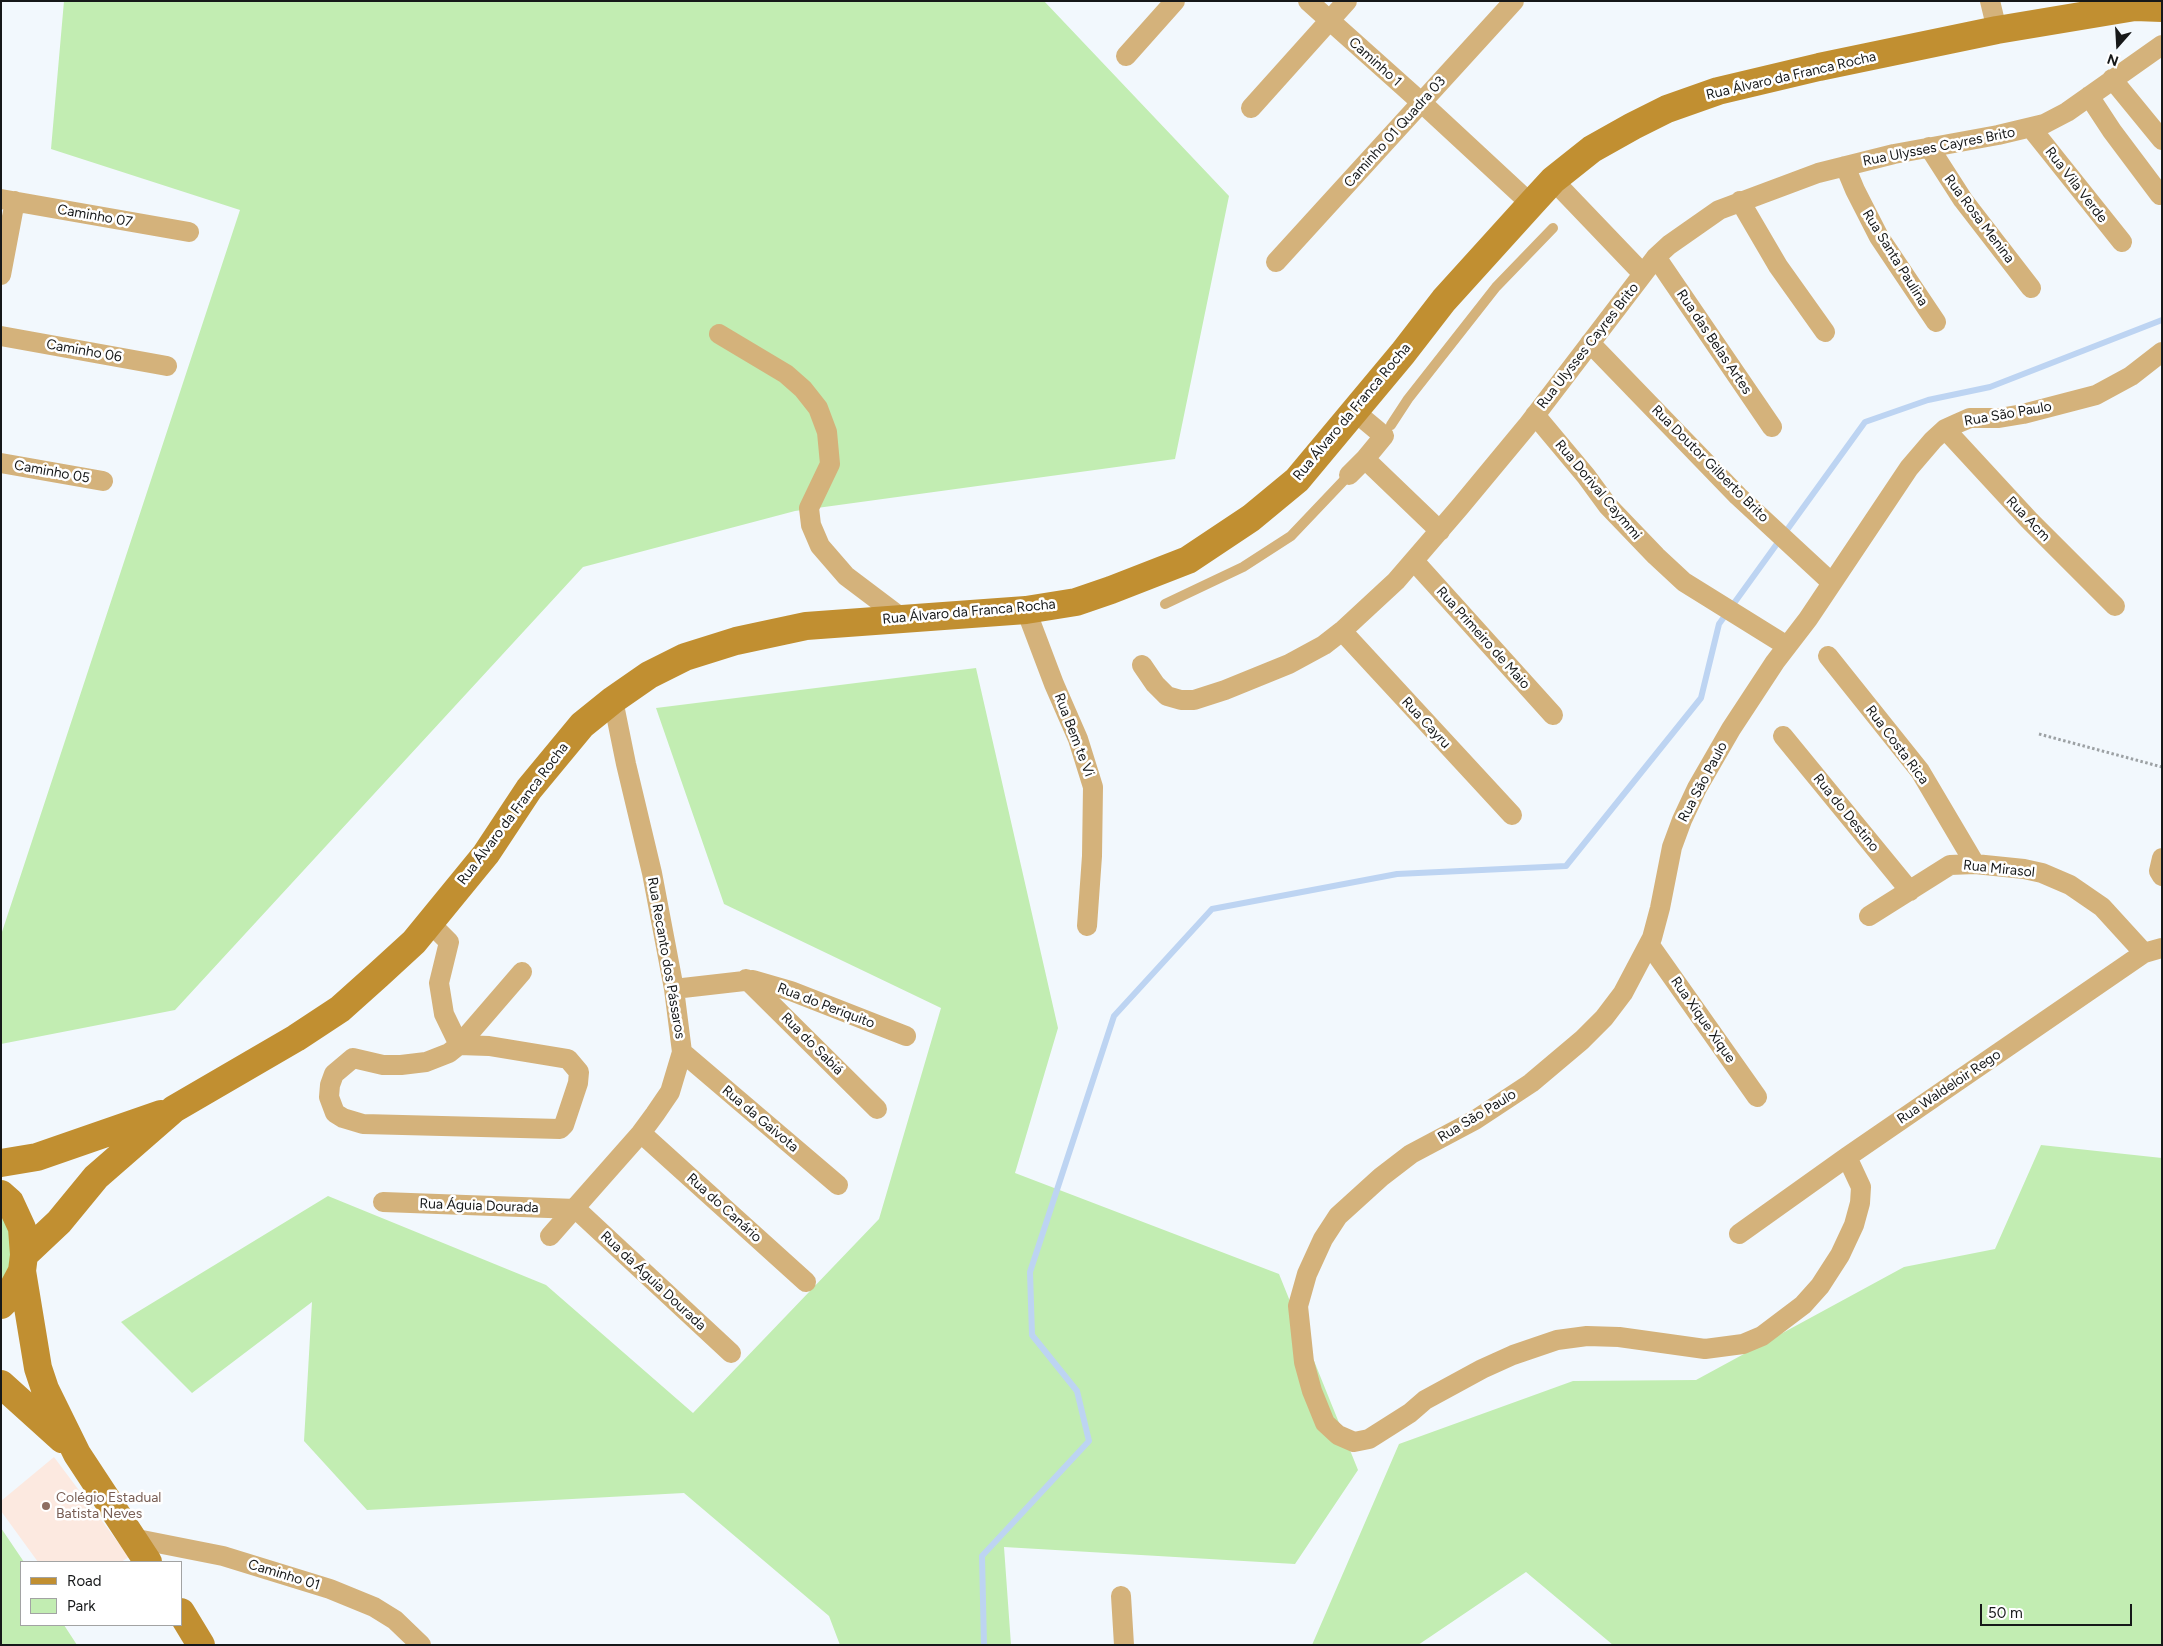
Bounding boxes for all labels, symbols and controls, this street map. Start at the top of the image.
north arrow [2093,20,2143,70]
street label: Caminho 1 [1345,34,1405,90]
street label: Rua Álvaro da Franca Rocha [1704,48,1878,104]
text: N [2105,50,2121,69]
street label: Caminho 01 Quadra 03 [1341,73,1449,191]
street label: Rua Ulysses Cayres Brito [1861,124,2017,170]
street label: Rua Vila Verde [2041,144,2111,226]
street label: Rua Rosa Menina [1940,171,2018,267]
street label: Caminho 07 [56,201,134,231]
street label: Rua Santa Paulina [1859,207,1931,309]
street label: Rua Ulysses Cayres Brito [1534,280,1642,412]
street label: Rua das Belas Artes [1673,287,1755,397]
street label: Caminho 06 [45,336,123,366]
street label: Rua Álvaro da Franca Rocha [1290,340,1414,484]
street label: Rua São Paulo [1963,398,2053,430]
street label: Rua Doutor Gilberto Brito [1648,402,1772,526]
street label: Rua Dorival Caymmi [1551,437,1645,543]
street label: Caminho 05 [13,457,91,487]
street label: Rua Acm [2002,493,2054,545]
street label: Rua Primeiro de Maio [1433,583,1533,693]
street label: Rua Álvaro da Franca Rocha [882,596,1056,628]
street label: Rua Bem te Vi [1050,691,1098,779]
street label: Rua Cayru [1398,694,1454,752]
street label: Rua Costa Rica [1862,702,1932,788]
street label: Rua São Paulo [1675,739,1731,825]
street label: Rua Álvaro da Franca Rocha [454,740,572,888]
street label: Rua do Destino [1810,771,1882,855]
street label: Rua Mirasol [1962,857,2036,881]
street label: Rua Recanto dos Pássaros [643,876,689,1040]
street label: Rua Xique Xique [1667,974,1739,1066]
street label: Rua do Periquito [775,980,877,1032]
street label: Rua do Sabiá [777,1009,847,1079]
street label: Rua Waldeloir Rego [1894,1046,2004,1128]
street label: Rua da Gaivota [718,1082,802,1156]
street label: Rua São Paulo [1435,1086,1519,1146]
street label: Rua do Canário [683,1170,765,1246]
street label: Rua Águia Dourada [419,1196,539,1216]
street label: Rua da Águia Dourada [597,1228,709,1334]
place label: Colégio Estadual Batista Neves [56,1490,161,1522]
marker: Colégio Estadual Batista Neves [40,1500,52,1512]
street label: Caminho 01 [246,1556,322,1594]
legend [20,1561,182,1626]
text: Road [67,1572,102,1590]
scale bar [1983,1594,2136,1626]
text: Park [67,1597,96,1615]
text: 50 m [1988,1604,2023,1622]

